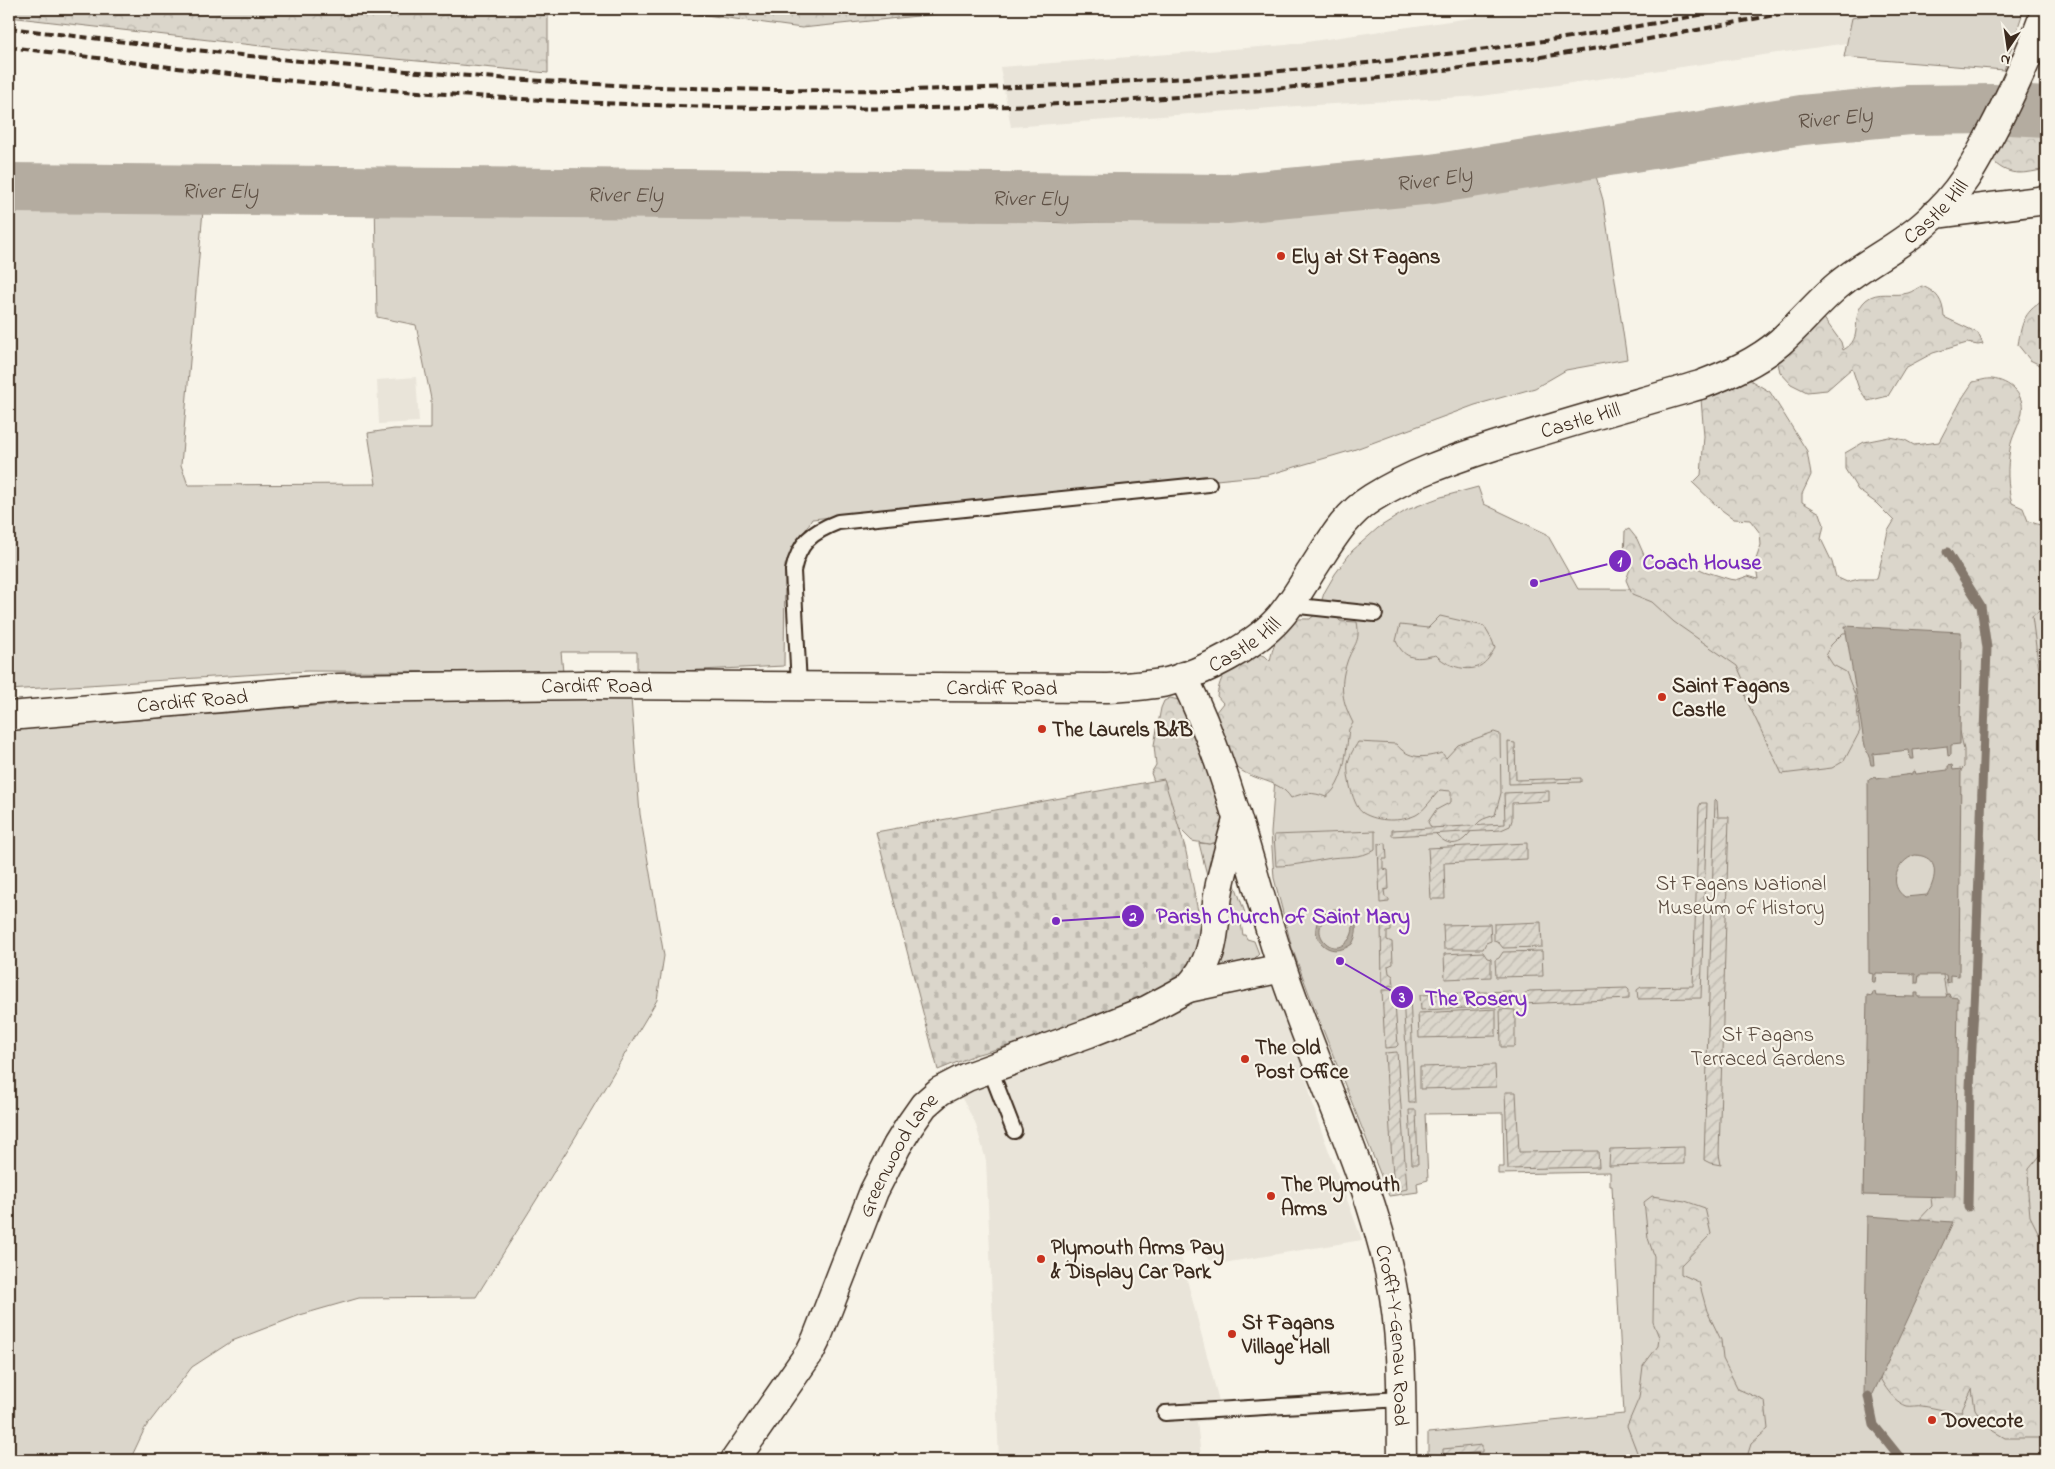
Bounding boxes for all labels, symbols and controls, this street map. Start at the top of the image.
north arrow [1982,22,2032,72]
text: N [1998,48,2012,70]
water label: River Ely [1794,100,1875,140]
water label: River Ely [1395,160,1476,202]
street label: Castle Hill [1898,174,1977,253]
water label: River Ely [181,177,259,209]
water label: River Ely [586,180,664,213]
water label: River Ely [991,184,1069,217]
place label: Ely at St Fagans [1291,243,1441,275]
marker: Ely at St Fagans [1275,250,1287,262]
street label: Castle Hill [1537,396,1624,448]
callout: Coach House [1608,543,1771,580]
text: Coach House [1643,548,1763,580]
text: 1 [1618,551,1623,573]
street label: Castle Hill [1204,611,1289,681]
street label: Cardiff Road [541,672,653,703]
place label: Saint Fagans Castle [1672,672,1790,726]
street label: Cardiff Road [946,674,1058,705]
street label: Cardiff Road [136,683,249,722]
marker: Saint Fagans Castle [1656,691,1668,703]
place label: The Laurels B&B [1052,716,1193,746]
marker: The Laurels B&B [1036,723,1048,735]
park label: St Fagans National Museum of History [1656,870,1826,926]
callout: Parish Church of Saint Mary [1121,897,1420,934]
text: Parish Church of Saint Mary [1156,902,1410,935]
text: 2 [1128,906,1137,928]
callout: The Rosery [1390,979,1537,1016]
text: The Rosery [1425,984,1527,1017]
text: 3 [1398,987,1405,1009]
park label: St Fagans Terraced Gardens [1691,1021,1845,1075]
place label: The Old Post Office [1255,1034,1349,1088]
marker: The Old Post Office [1239,1053,1251,1065]
street label: Greenwood Lane [852,1086,946,1222]
place label: The Plymouth Arms [1281,1171,1400,1225]
marker: The Plymouth Arms [1265,1190,1277,1202]
place label: Plymouth Arms Pay & Display Car Park [1050,1234,1224,1290]
street label: Crofft-Y-Genau Road [1366,1242,1415,1427]
marker: Plymouth Arms Pay & Display Car Park [1035,1253,1047,1265]
place label: St Fagans Village Hall [1241,1309,1335,1365]
marker: St Fagans Village Hall [1226,1328,1238,1340]
place label: Dovecote [1941,1407,2024,1437]
marker: Dovecote [1926,1414,1938,1426]

